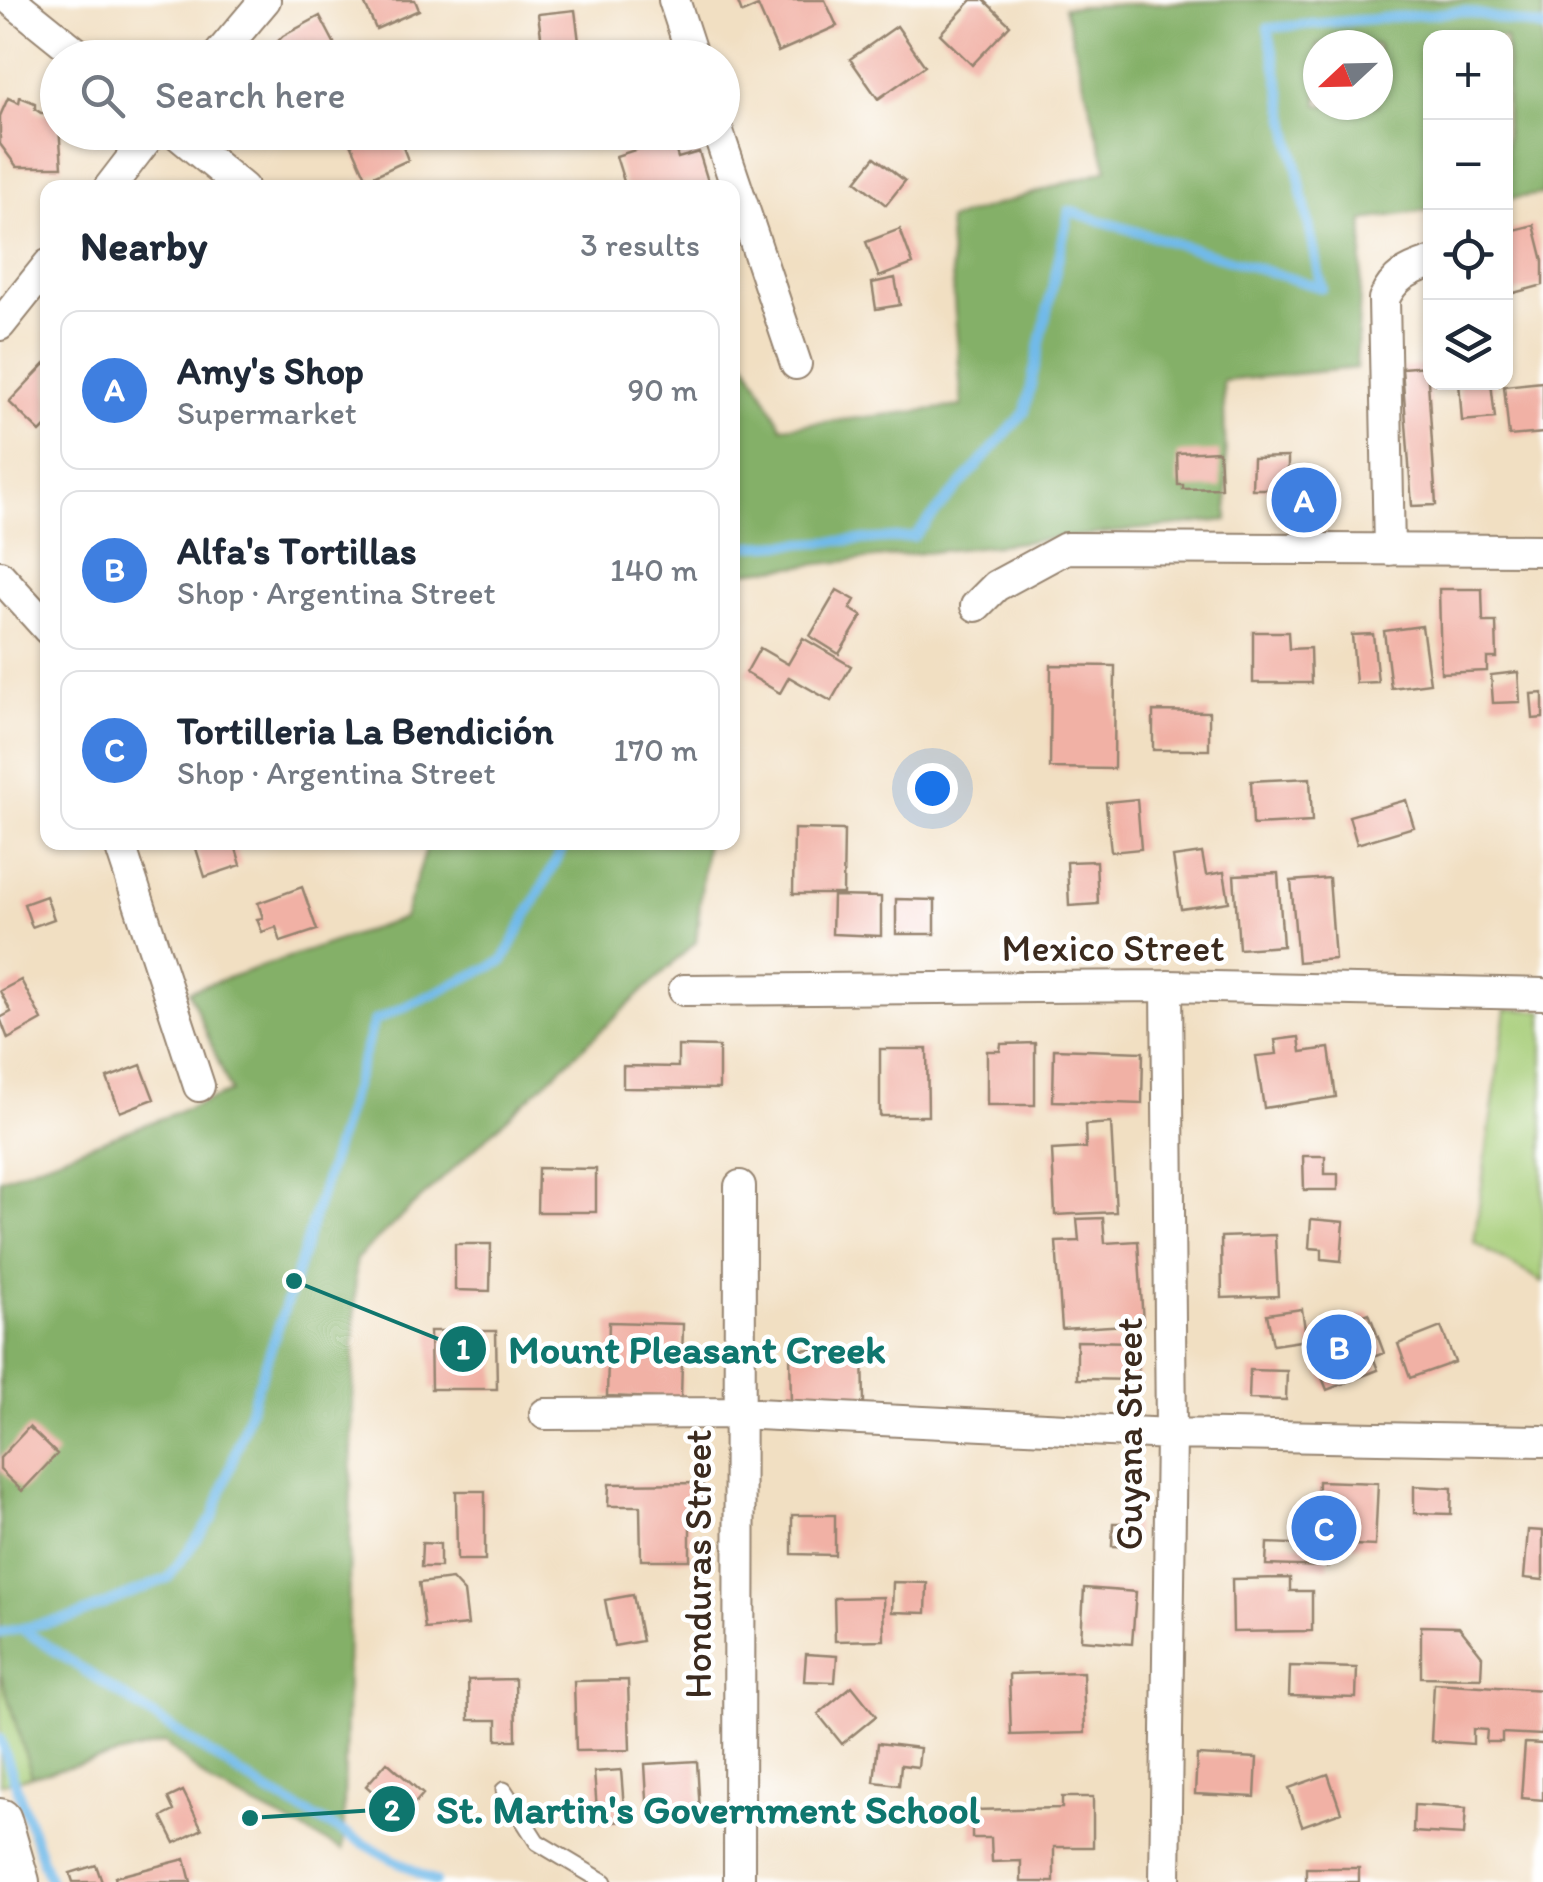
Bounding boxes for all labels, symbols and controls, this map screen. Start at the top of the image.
north arrow [1303,30,1393,120]
map controls [1423,30,1513,390]
button: + [1423,30,1513,120]
search box [40,40,740,150]
icon: search [75,68,130,123]
text: Search here [155,72,346,118]
button: − [1423,120,1513,210]
button: locate [1423,210,1513,300]
text: Nearby [80,220,207,271]
text: 3 results [580,226,700,264]
button: layers [1423,300,1513,390]
text: Amy's Shop [177,348,364,394]
text: A [104,371,125,409]
text: 90 m [627,371,698,409]
text: Supermarket [177,394,357,432]
pin: A [1272,462,1336,538]
text: Alfa's Tortillas [177,528,417,574]
text: B [104,551,125,589]
text: 140 m [610,551,698,589]
text: Shop · Argentina Street [177,574,496,612]
text: Tortilleria La Bendición [177,708,554,754]
text: C [104,731,125,769]
text: 170 m [613,731,698,769]
text: Shop · Argentina Street [177,754,496,792]
your location [907,763,958,814]
street label: Mexico Street [1002,925,1224,971]
pin: B [1306,1310,1372,1384]
callout: Mount Pleasant Creek [438,1314,906,1384]
street label: Guyana Street [1106,1317,1152,1551]
text: Mount Pleasant Creek [508,1325,886,1373]
text: 1 [456,1330,470,1367]
street label: Honduras Street [675,1429,721,1699]
pin: C [1292,1490,1356,1566]
callout: St. Martin's Government School [367,1774,999,1844]
text: St. Martin's Government School [436,1785,980,1833]
text: 2 [384,1791,400,1828]

